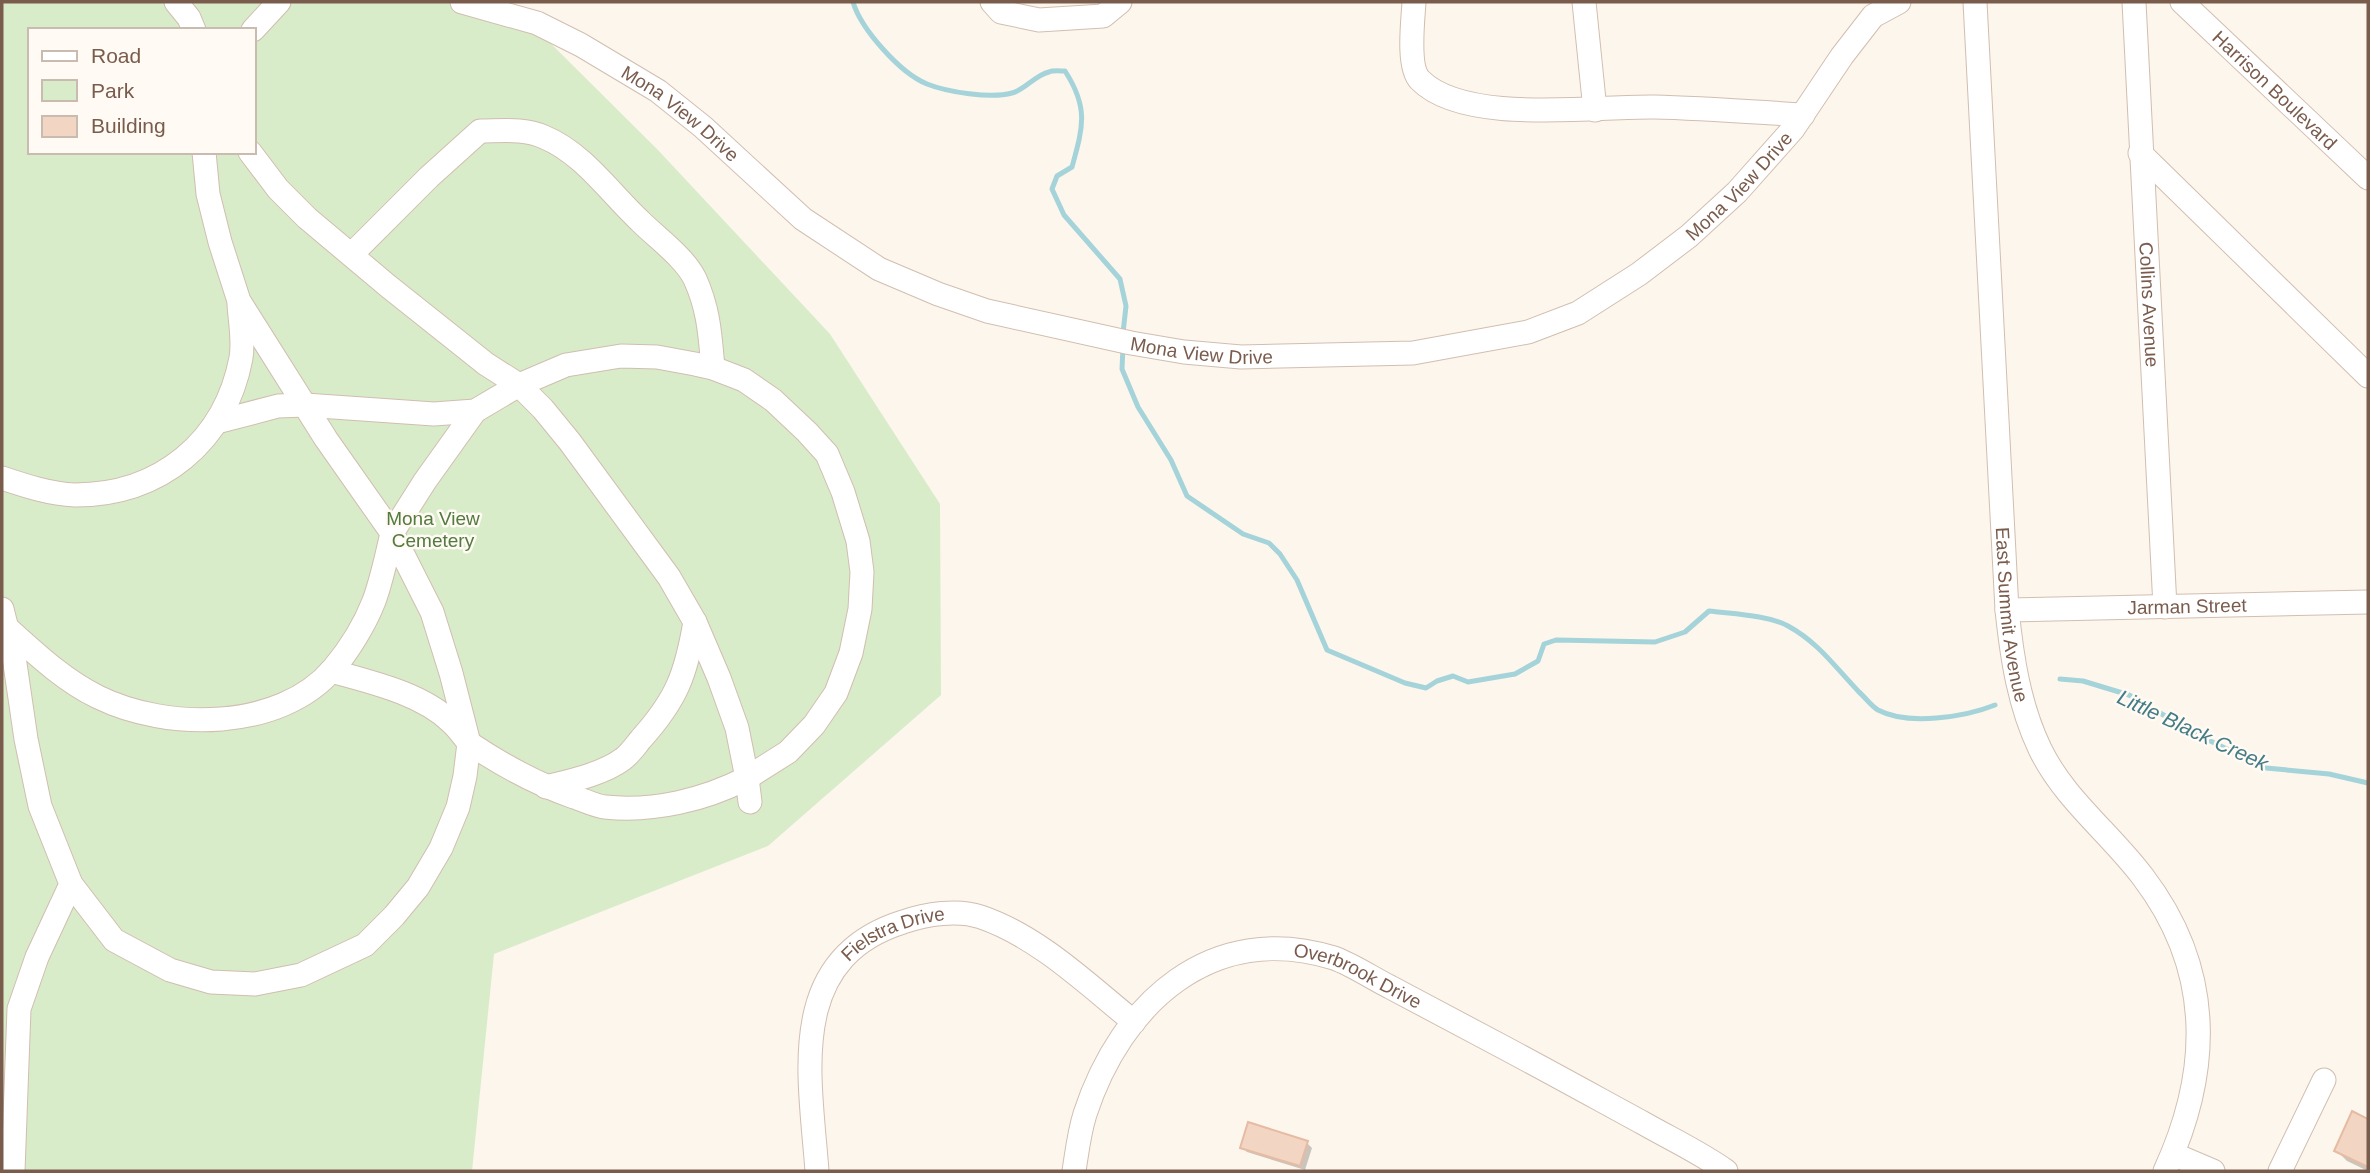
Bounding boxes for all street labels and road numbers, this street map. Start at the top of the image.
street label: Harrison Boulevard [2209,26,2341,154]
street label: Mona View Drive [618,61,743,165]
street label: Mona View Drive [1681,127,1796,244]
street label: Collins Avenue [2136,241,2163,368]
street label: Mona View Drive [1129,333,1273,368]
street label: East Summit Avenue [1992,527,2033,704]
street label: Jarman Street [2127,594,2248,618]
street label: Fielstra Drive [837,903,946,965]
street label: Overbrook Drive [1292,939,1425,1012]

